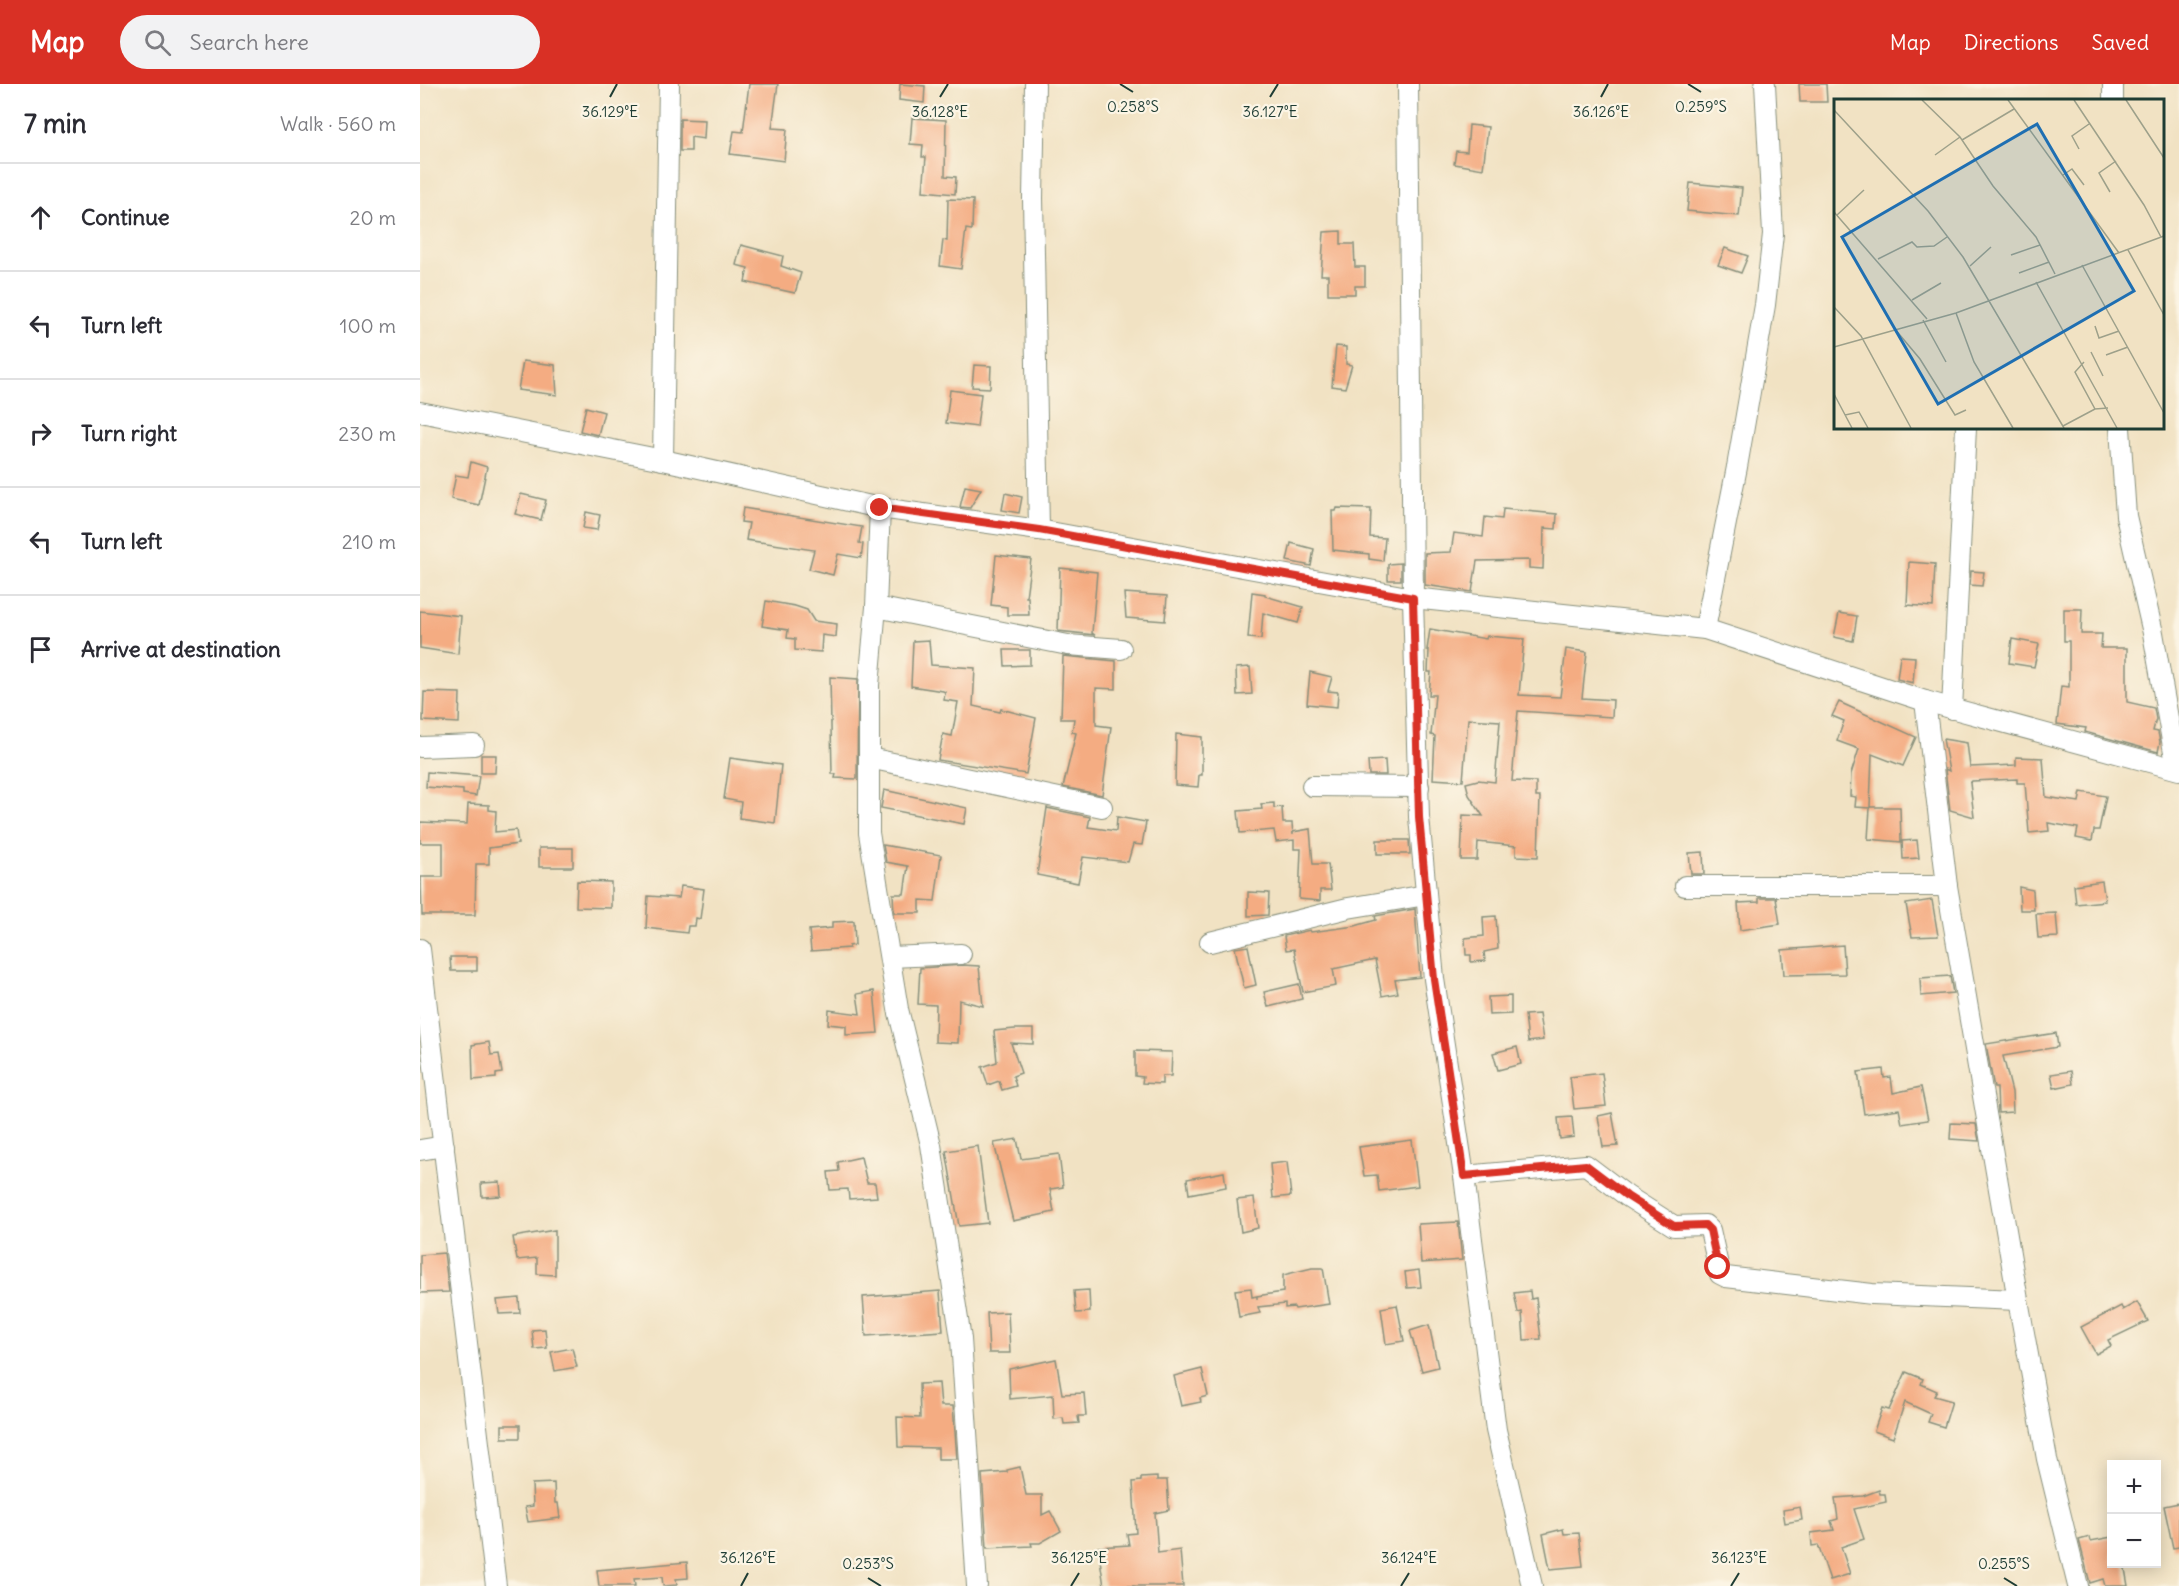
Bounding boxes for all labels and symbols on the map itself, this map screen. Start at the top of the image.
text: 0.258°S [1107,97,1159,116]
text: 0.259°S [1675,97,1727,116]
inset map [1834,99,2164,429]
text: 36.129°E [582,102,638,121]
text: 36.128°E [912,102,968,121]
text: 36.127°E [1242,102,1298,121]
text: 36.126°E [1573,102,1629,121]
route end [866,494,892,520]
route start [1704,1253,1730,1279]
text: 36.126°E [720,1548,776,1567]
text: 36.125°E [1051,1548,1107,1567]
text: 36.124°E [1381,1548,1437,1567]
text: 36.123°E [1711,1548,1767,1567]
text: 0.253°S [842,1554,894,1573]
text: 0.255°S [1978,1554,2030,1573]

